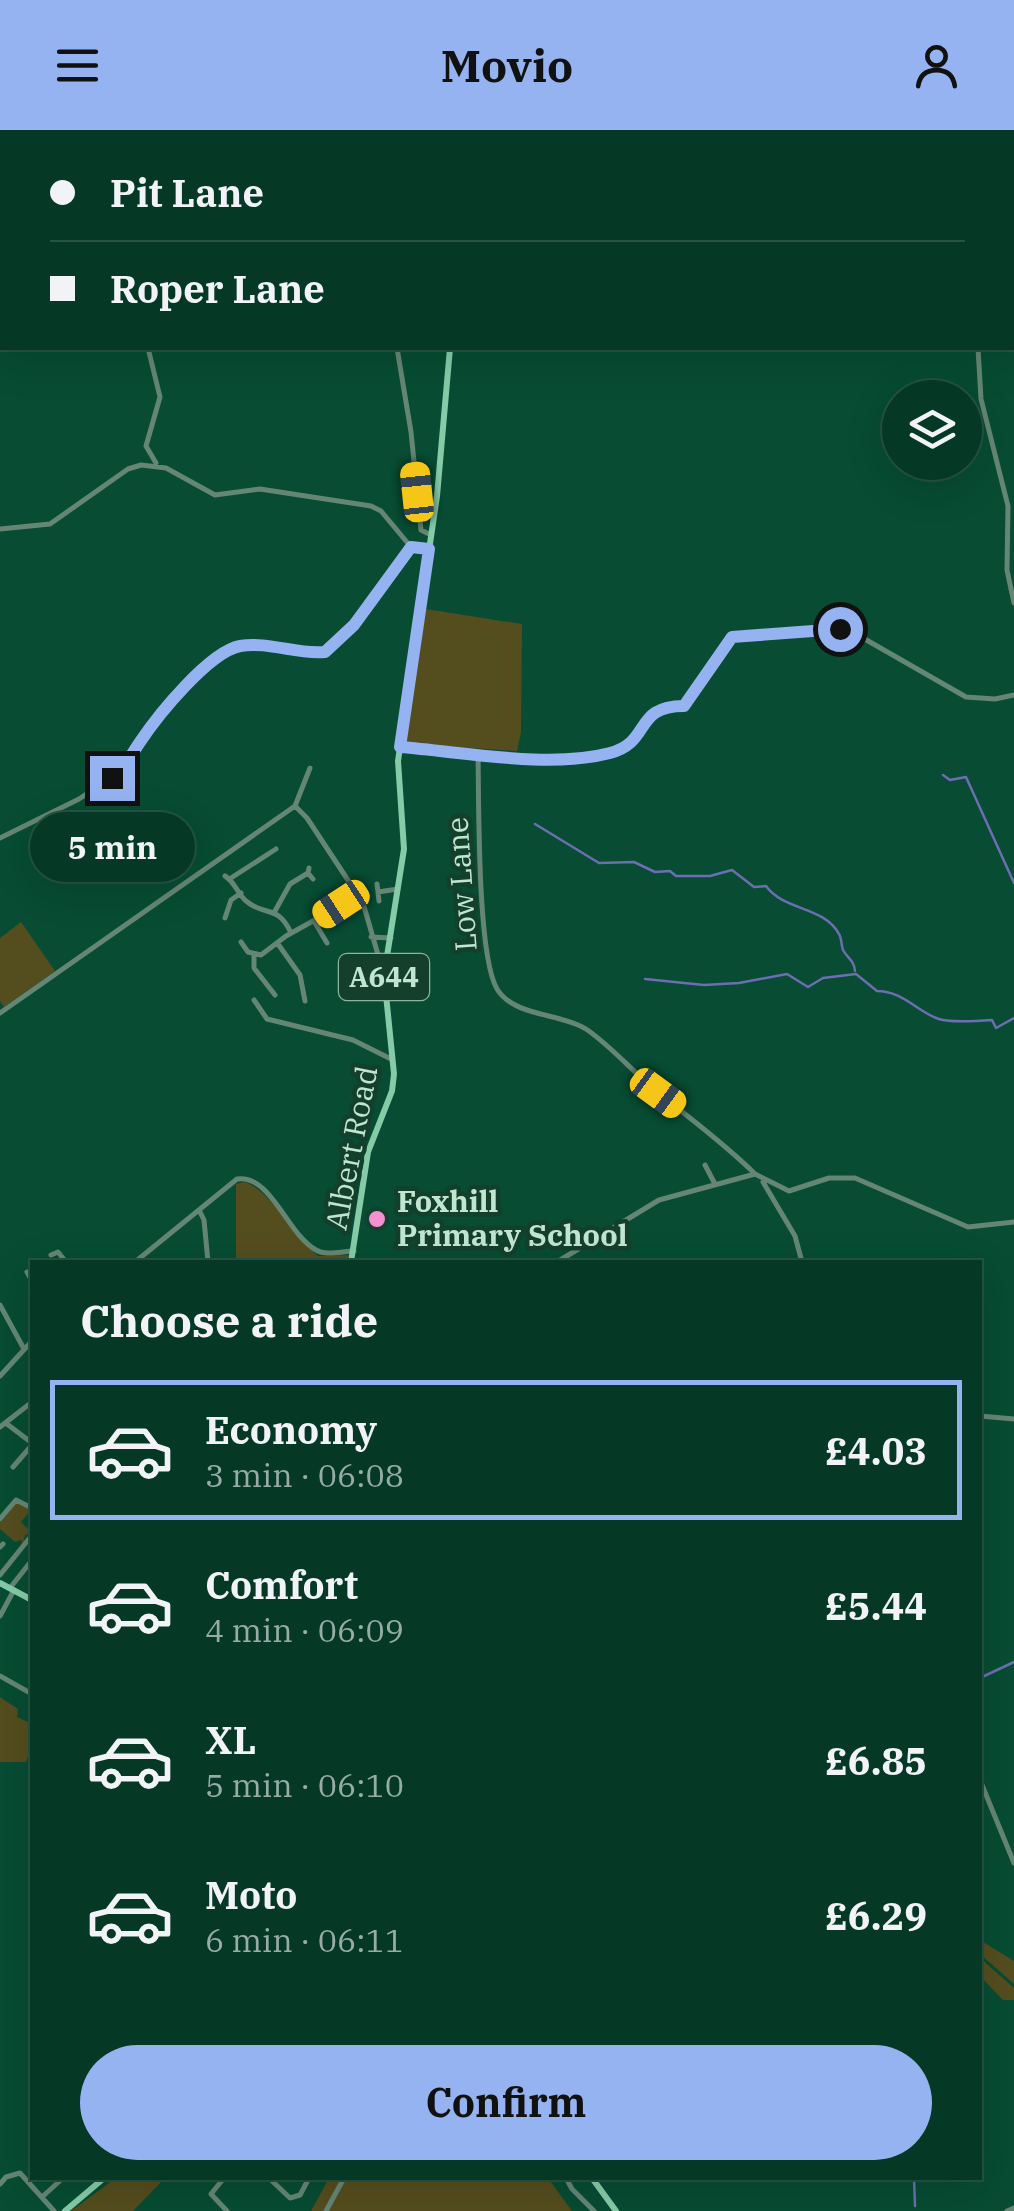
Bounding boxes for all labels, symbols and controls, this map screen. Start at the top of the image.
text: Movio [441,36,573,94]
icon: menu [50,38,105,93]
icon: person [909,38,964,93]
text: Pit Lane [110,168,264,217]
text: Roper Lane [110,264,325,313]
map controls [882,380,982,480]
button: layers [882,380,982,480]
car [399,461,435,523]
route start [818,607,863,652]
route end [90,756,135,801]
callout: 5 min [29,813,194,883]
street label: Low Lane [436,816,485,952]
text: 5 min [68,826,157,868]
car [308,875,374,933]
road number: A644 [339,954,429,1000]
street label: Albert Road [316,1062,386,1233]
car [625,1063,691,1123]
place label: Foxhill Primary School [397,1181,627,1254]
marker: Foxhill Primary School [366,1208,388,1230]
text: Choose a ride [80,1291,378,1349]
icon: car [85,1405,175,1495]
text: Economy [205,1405,377,1454]
text: £4.03 [825,1426,927,1475]
text: 3 min · 06:08 [205,1454,404,1496]
icon: car [85,1560,175,1650]
text: Comfort [205,1560,358,1609]
text: £5.44 [825,1581,927,1630]
text: 4 min · 06:09 [205,1609,404,1651]
icon: car [85,1715,175,1805]
text: XL [205,1715,256,1764]
text: £6.85 [825,1736,927,1785]
text: 5 min · 06:10 [205,1764,404,1806]
icon: car [85,1870,175,1960]
text: Moto [205,1870,297,1919]
text: £6.29 [825,1891,927,1940]
text: 6 min · 06:11 [205,1919,404,1961]
button: Confirm [80,2045,932,2160]

